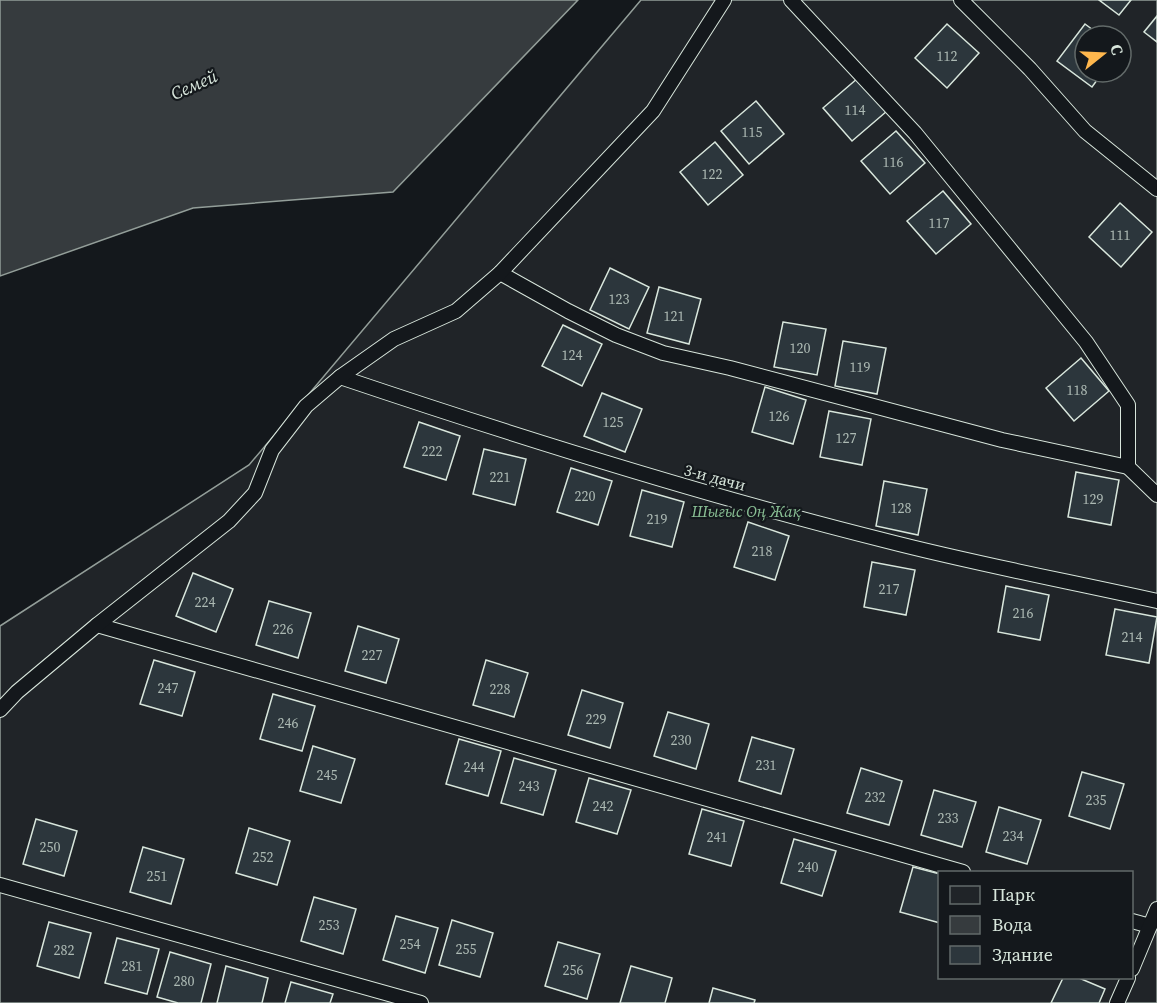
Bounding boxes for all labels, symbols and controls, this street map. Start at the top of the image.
north arrow [1073,24,1133,84]
text: С [1105,41,1129,58]
house number: 112 [937,46,958,66]
water label: Семей [167,63,222,106]
house number: 114 [845,100,866,120]
house number: 115 [742,122,763,142]
house number: 116 [883,152,904,172]
house number: 122 [702,164,723,184]
house number: 117 [929,213,950,233]
house number: 111 [1110,225,1131,245]
house number: 123 [609,289,630,309]
house number: 121 [664,306,685,326]
house number: 120 [790,338,811,358]
house number: 124 [562,345,583,365]
house number: 119 [850,357,871,377]
house number: 118 [1067,380,1088,400]
house number: 126 [769,406,790,426]
house number: 125 [603,412,624,432]
house number: 127 [836,428,857,448]
house number: 222 [422,441,443,461]
street label: 3-и дачи [682,458,748,496]
house number: 221 [490,467,511,487]
house number: 220 [575,486,596,506]
house number: 129 [1083,489,1104,509]
house number: 128 [891,498,912,518]
park label: Шығыс Оң Жақ [691,500,802,522]
house number: 219 [647,509,668,529]
house number: 218 [752,541,773,561]
house number: 217 [879,579,900,599]
house number: 224 [195,592,216,612]
house number: 216 [1013,603,1034,623]
house number: 226 [273,619,294,639]
house number: 214 [1122,627,1143,647]
house number: 227 [362,645,383,665]
house number: 247 [158,678,179,698]
house number: 228 [490,679,511,699]
house number: 229 [586,709,607,729]
house number: 246 [278,713,299,733]
house number: 230 [671,730,692,750]
house number: 231 [756,755,777,775]
house number: 244 [464,757,485,777]
house number: 245 [317,765,338,785]
house number: 243 [519,776,540,796]
house number: 232 [865,787,886,807]
house number: 235 [1086,790,1107,810]
house number: 242 [593,796,614,816]
house number: 233 [938,808,959,828]
house number: 234 [1003,826,1024,846]
house number: 241 [707,827,728,847]
house number: 250 [40,837,61,857]
house number: 252 [253,847,274,867]
house number: 240 [798,857,819,877]
house number: 251 [147,866,168,886]
legend [938,871,1133,979]
text: Парк [992,882,1035,907]
text: Вода [992,912,1033,937]
house number: 253 [319,915,340,935]
house number: 254 [400,934,421,954]
house number: 255 [456,939,477,959]
house number: 282 [54,940,75,960]
text: Здание [992,942,1053,967]
house number: 281 [122,956,143,976]
house number: 256 [563,960,584,980]
house number: 280 [174,971,195,991]

